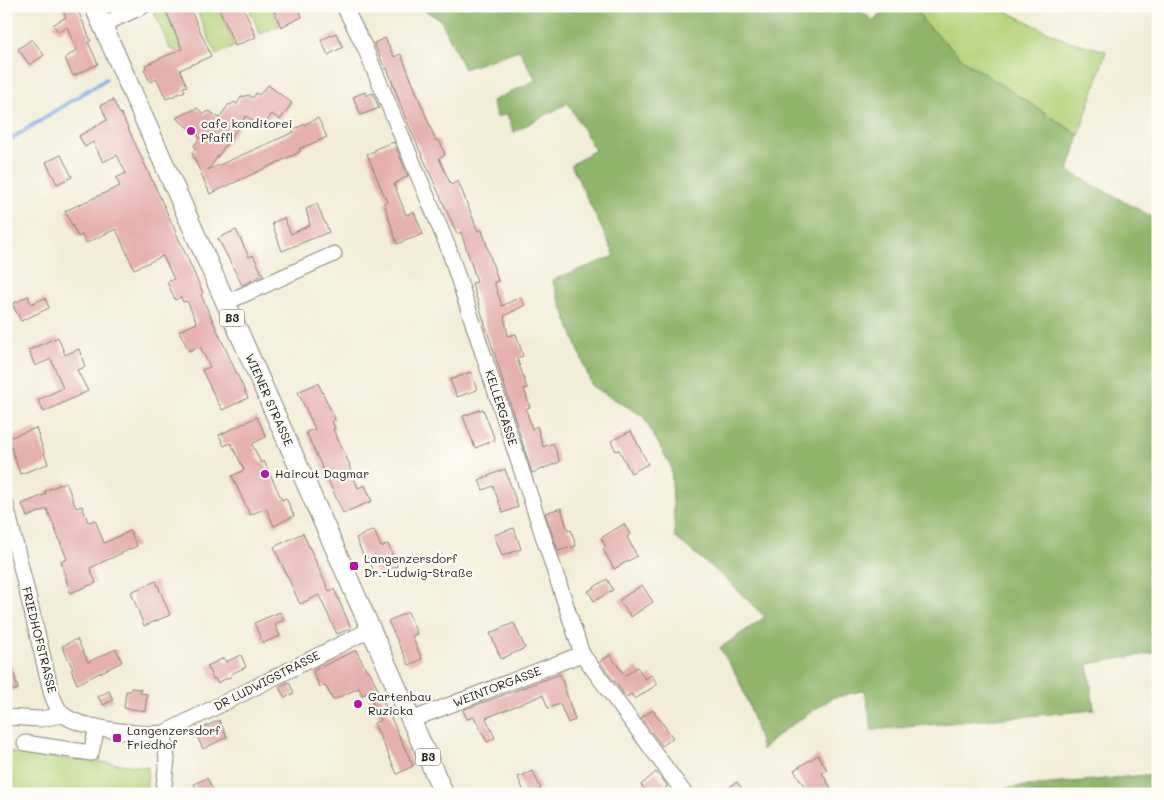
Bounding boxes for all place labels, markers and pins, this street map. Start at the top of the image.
place label: cafe konditorei Pfaffl [201,115,292,145]
marker: cafe konditorei Pfaffl [185,125,197,137]
place label: Haircut Dagmar [275,465,369,481]
marker: Haircut Dagmar [259,468,271,480]
place label: Langenzersdorf Dr.-Ludwig-Straße [364,550,473,580]
marker: Langenzersdorf Dr.-Ludwig-Straße [348,560,360,572]
place label: Gartenbau Ruzicka [368,688,431,718]
marker: Gartenbau Ruzicka [352,698,364,710]
place label: Langenzersdorf Friedhof [127,722,220,752]
marker: Langenzersdorf Friedhof [111,732,123,744]

